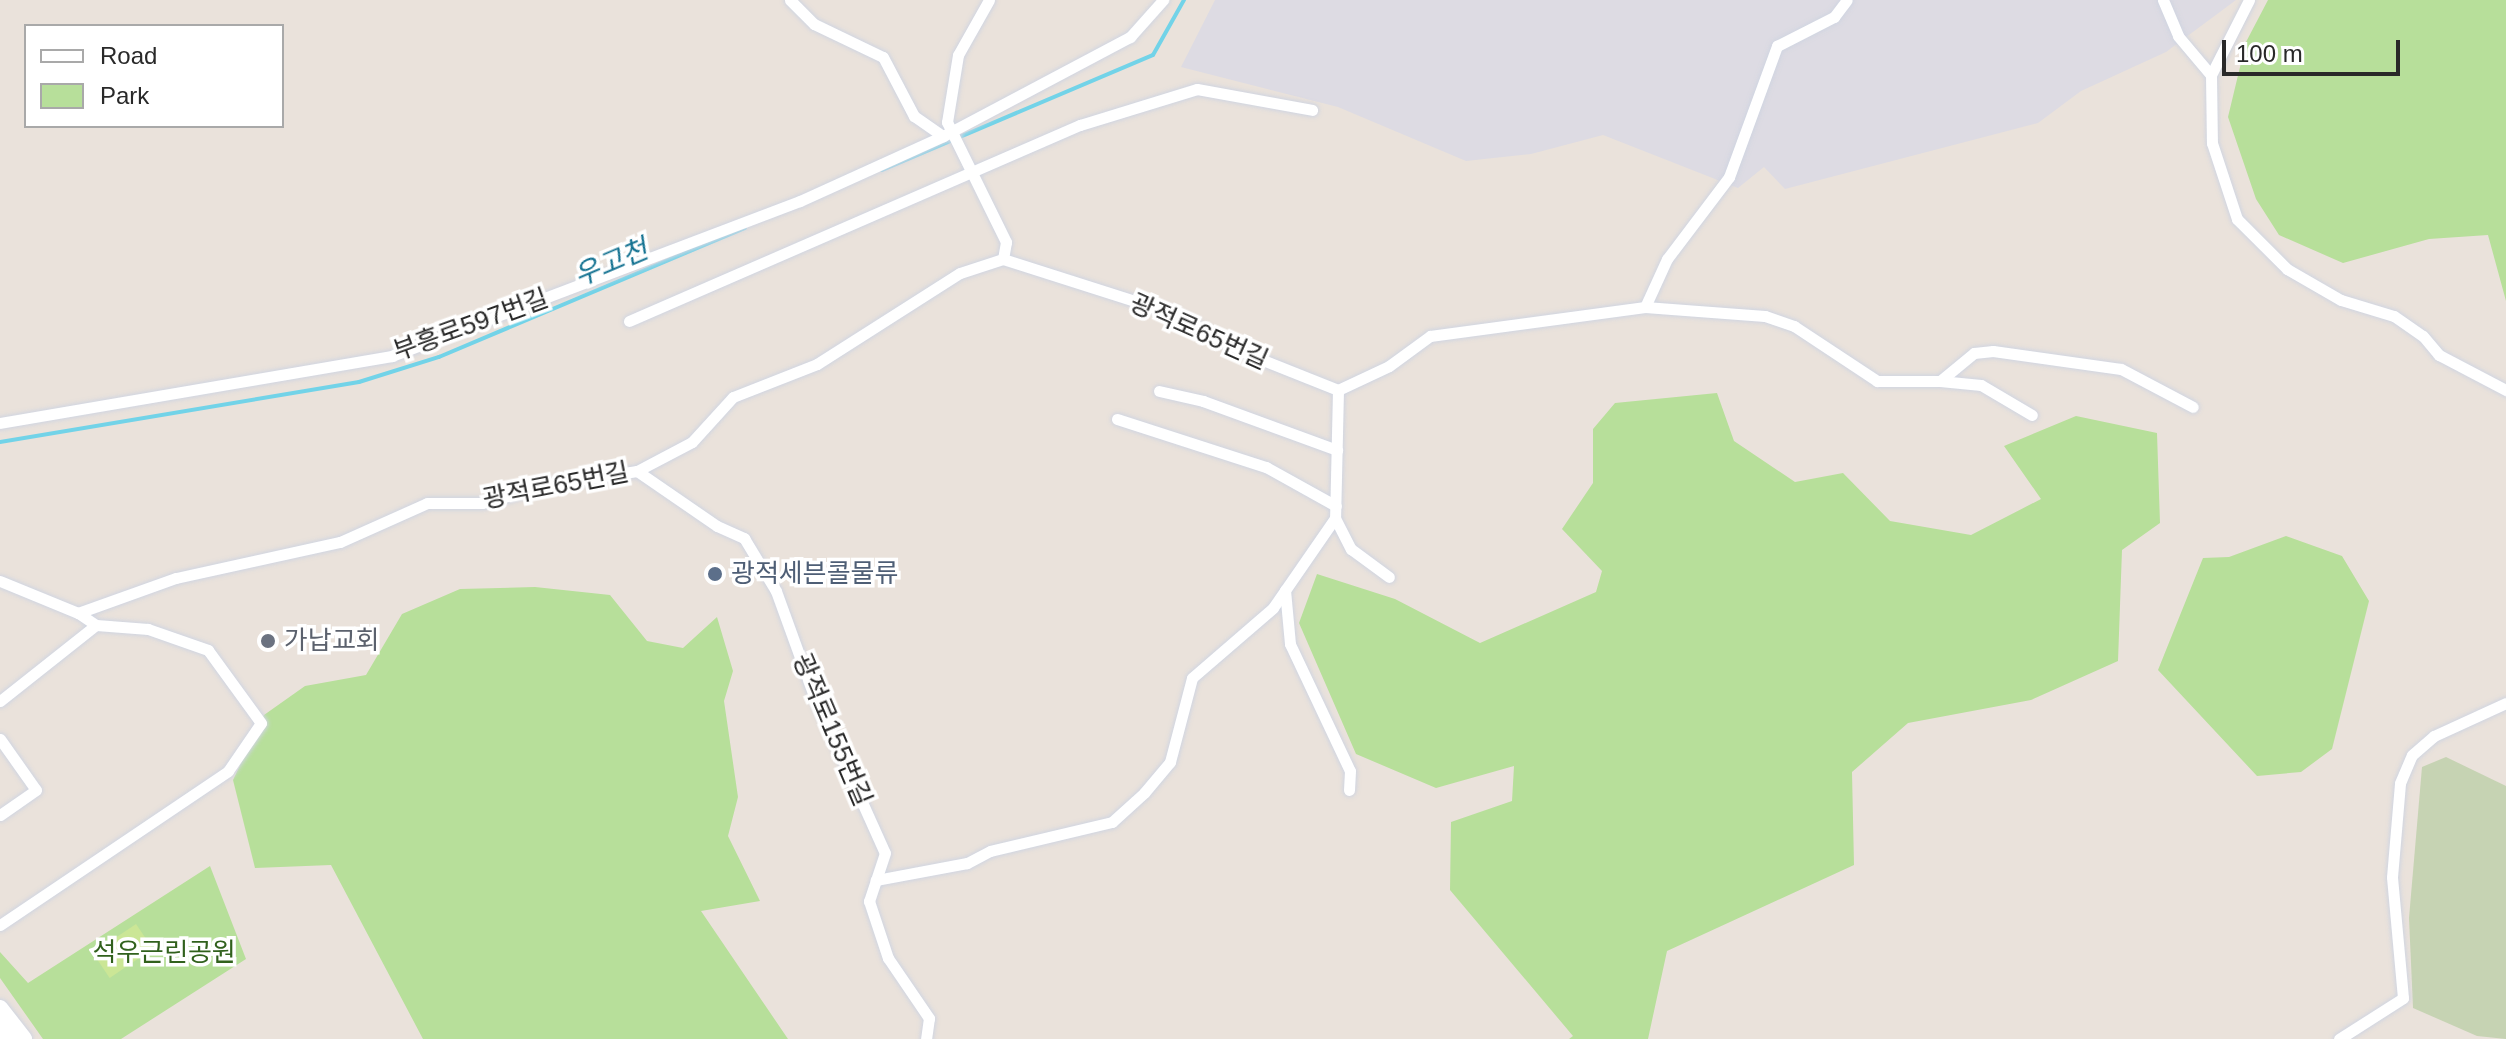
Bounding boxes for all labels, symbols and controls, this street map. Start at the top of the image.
legend [24,24,284,128]
scale bar [2226,24,2404,74]
text: 100 m [2236,40,2303,67]
text: Road [100,42,157,69]
text: Park [100,82,149,109]
water label: 우고천 [569,232,653,294]
street label: 부흥로597번길 [389,282,553,368]
street label: 광적로65번길 [1125,288,1273,376]
street label: 광적로65번길 [480,457,632,515]
place label: 광적세븐콜물류 [731,558,898,590]
marker: 광적세븐콜물류 [706,565,724,583]
place label: 가납교회 [284,625,380,657]
marker: 가납교회 [259,632,277,650]
street label: 광적로155번길 [786,649,878,811]
park label: 석우근린공원 [92,937,236,969]

